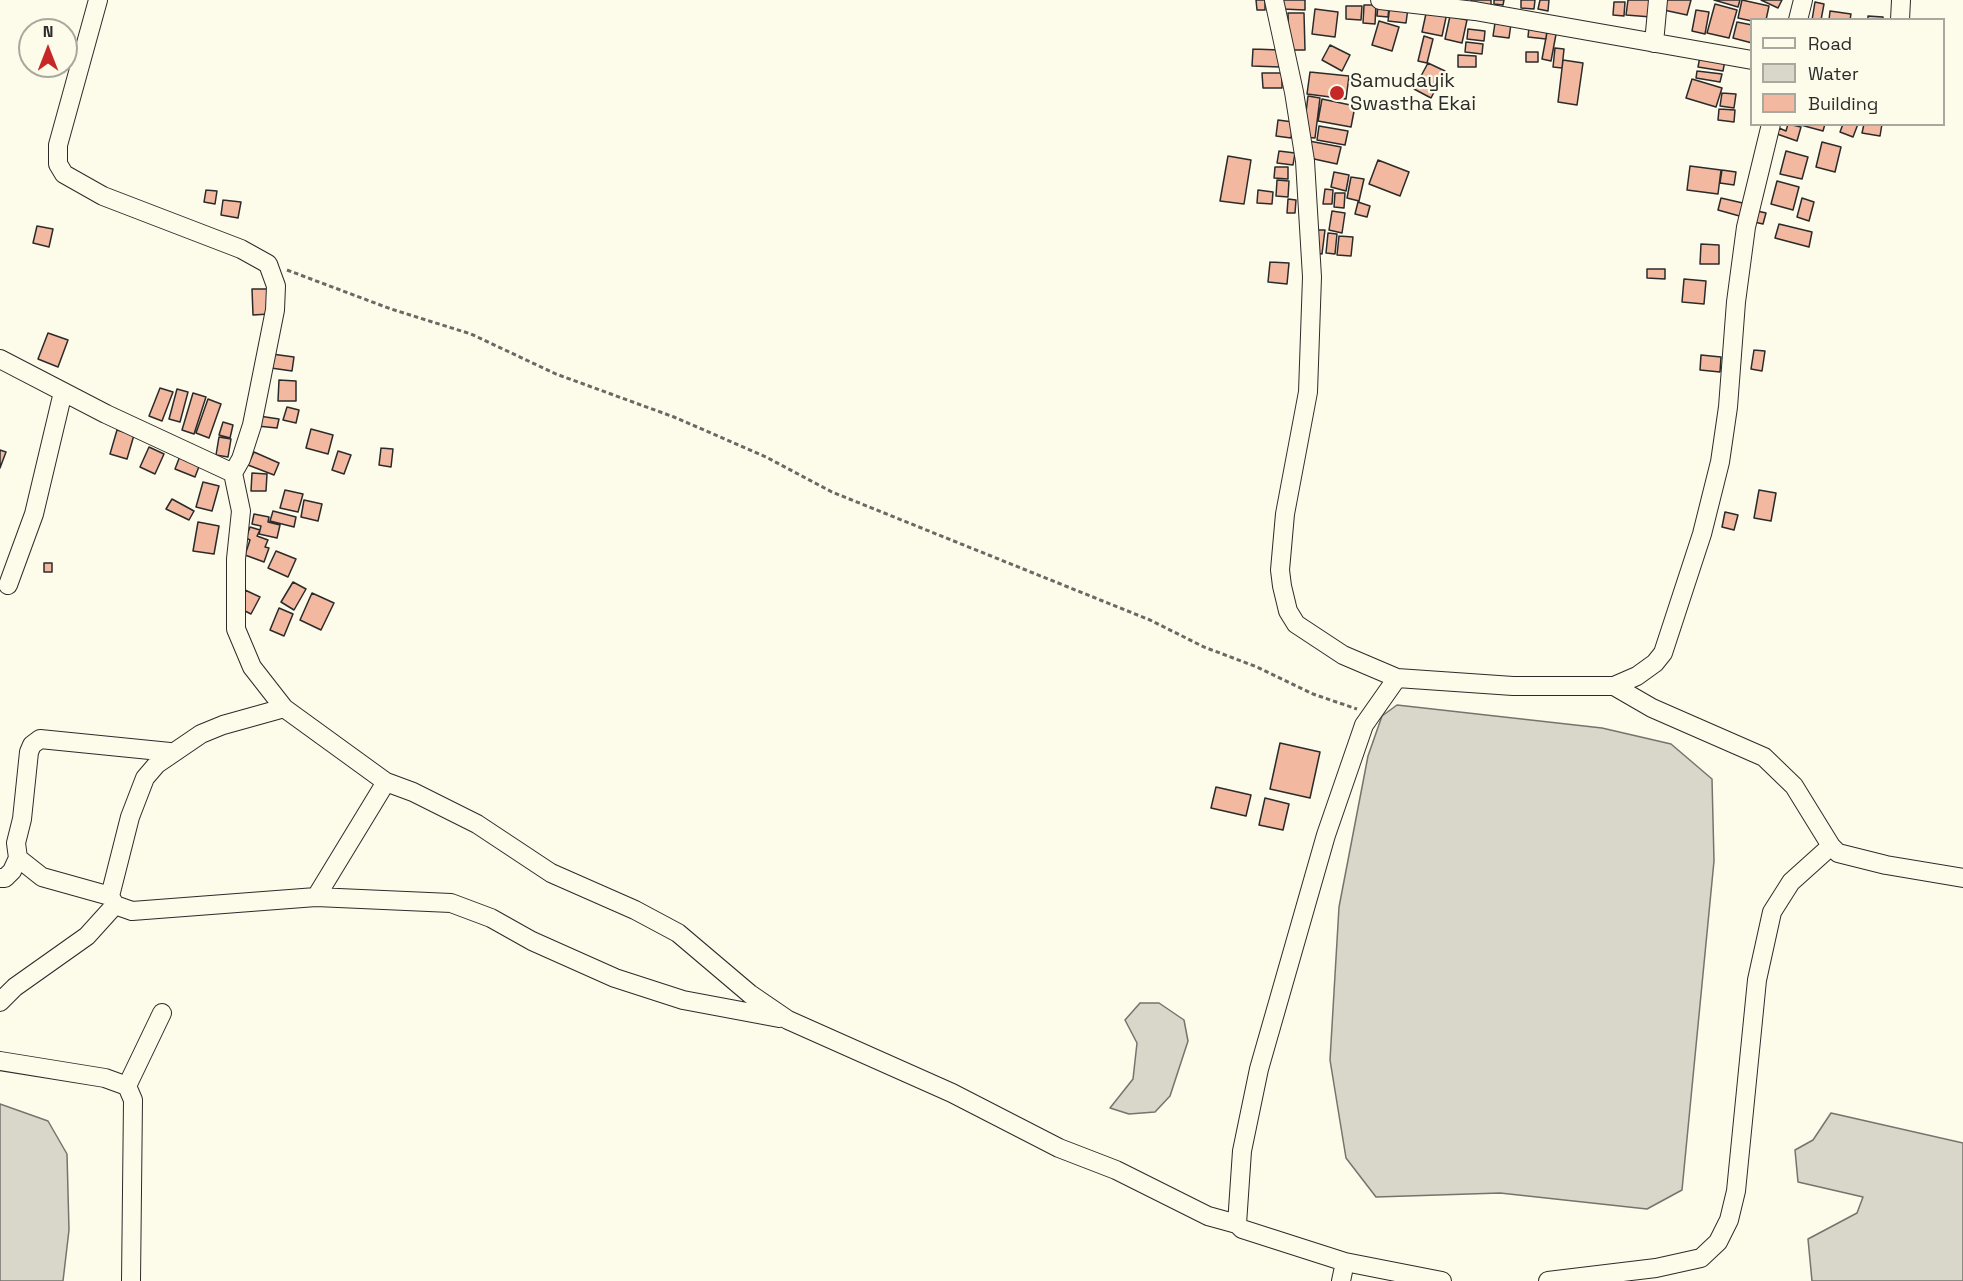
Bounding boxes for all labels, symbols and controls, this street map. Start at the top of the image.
north arrow [18,18,78,78]
legend [1750,18,1945,126]
text: N [43,21,53,42]
text: Road [1808,32,1852,55]
text: Water [1808,62,1859,85]
place label: Samudayik Swastha Ekai [1350,70,1476,117]
marker: Samudayik Swastha Ekai [1328,84,1346,102]
text: Building [1808,92,1878,115]

